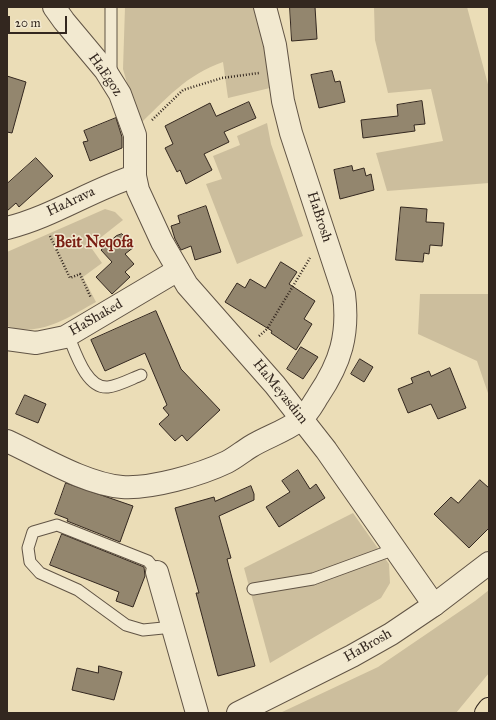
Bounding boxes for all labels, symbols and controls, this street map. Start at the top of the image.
scale bar [10,8,69,34]
text: 20 m [15,16,41,30]
street label: HaEgoz [84,50,126,100]
street label: HaArava [44,184,98,220]
street label: HaBrosh [303,189,335,245]
district label: Beit Neqofa [55,233,133,253]
street label: HaShaked [66,296,126,340]
street label: HaMeyasdim [249,356,311,428]
street label: HaBrosh [341,626,395,666]

